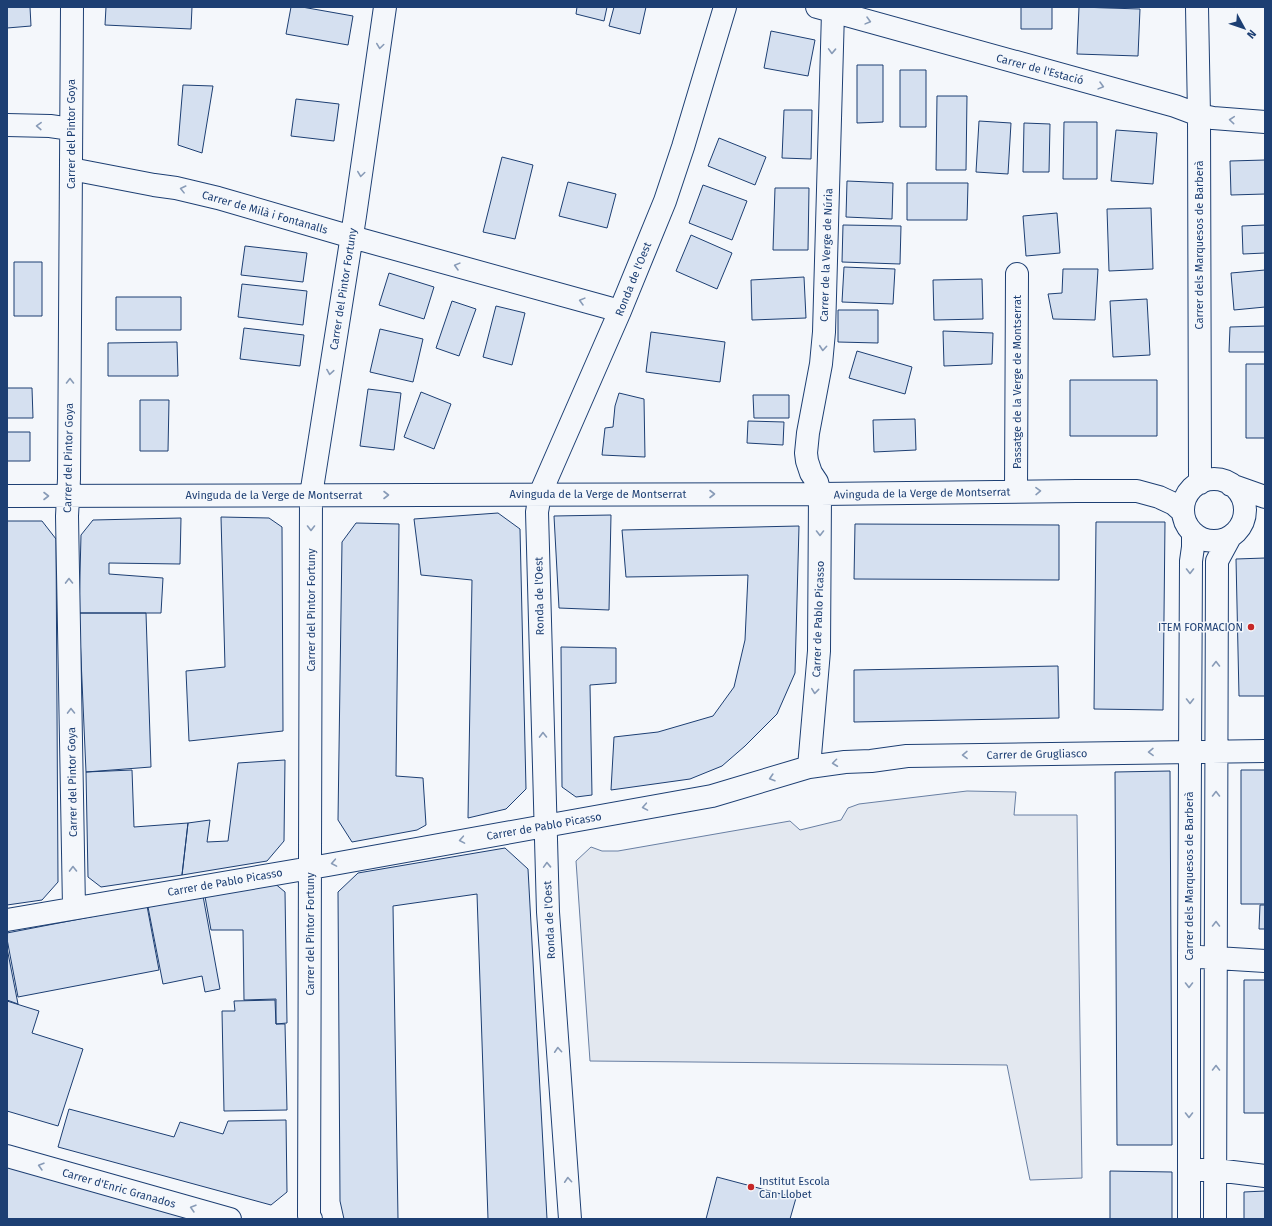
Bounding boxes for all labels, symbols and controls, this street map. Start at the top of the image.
north arrow [1224,8,1264,48]
one-way arrow [864,16,871,25]
text: N [1244,27,1259,41]
one-way arrow [376,43,385,49]
one-way arrow [828,48,836,54]
street label: Carrer de l'Estació [995,52,1085,87]
street label: Carrer del Pintor Goya [65,79,78,189]
one-way arrow [1097,81,1104,90]
one-way arrow [1229,115,1235,124]
one-way arrow [36,122,42,130]
street label: Carrer dels Marquesos de Barberà [1193,160,1206,330]
one-way arrow [357,171,366,177]
one-way arrow [180,186,187,194]
street label: Carrer de Milà i Fontanalls [200,188,329,237]
street label: Carrer de la Verge de Núria [818,188,835,322]
street label: Carrer del Pintor Fortuny [327,227,360,351]
street label: Ronda de l'Oest [613,240,654,318]
one-way arrow [454,262,461,271]
street label: Passatge de la Verge de Montserrat [1011,295,1024,469]
one-way arrow [579,297,585,305]
one-way arrow [818,345,827,351]
one-way arrow [326,369,335,375]
one-way arrow [66,378,74,384]
street label: Carrer del Pintor Goya [61,403,76,513]
street label: Avinguda de la Verge de Montserrat [834,485,1011,502]
one-way arrow [1035,487,1041,495]
street label: Avinguda de la Verge de Montserrat [510,488,686,501]
street label: Avinguda de la Verge de Montserrat [186,489,362,502]
one-way arrow [709,490,715,498]
one-way arrow [383,491,389,499]
one-way arrow [43,492,49,500]
one-way arrow [307,525,315,531]
one-way arrow [816,530,824,536]
street label: Carrer del Pintor Fortuny [305,548,318,672]
street label: Ronda de l'Oest [532,557,547,635]
street label: Carrer de Pablo Picasso [810,560,827,678]
one-way arrow [1186,568,1195,574]
one-way arrow [65,578,73,584]
place label: ITEM FORMACION [1158,621,1243,634]
marker: ITEM FORMACION [1246,622,1256,632]
one-way arrow [1212,661,1220,667]
one-way arrow [811,688,820,694]
one-way arrow [1186,698,1194,704]
one-way arrow [67,708,75,714]
street label: Carrer del Pintor Goya [65,727,80,837]
one-way arrow [539,732,547,738]
street label: Carrer de Grugliasco [986,747,1088,762]
one-way arrow [1148,748,1154,756]
one-way arrow [962,751,968,759]
one-way arrow [832,758,838,767]
one-way arrow [768,773,775,782]
street label: Carrer dels Marquesos de Barberà [1183,791,1196,961]
one-way arrow [1212,791,1220,797]
one-way arrow [642,803,648,811]
street label: Carrer de Pablo Picasso [485,810,603,843]
one-way arrow [459,836,465,844]
one-way arrow [331,859,337,867]
one-way arrow [542,862,551,868]
one-way arrow [69,866,77,872]
street label: Carrer de Pablo Picasso [166,866,284,899]
street label: Carrer del Pintor Fortuny [304,872,317,996]
street label: Ronda de l'Oest [541,880,558,960]
one-way arrow [1212,921,1220,927]
one-way arrow [1185,982,1193,988]
one-way arrow [554,1047,563,1053]
one-way arrow [1212,1065,1220,1071]
one-way arrow [1185,1112,1193,1118]
one-way arrow [37,1162,44,1171]
street label: Carrer d'Enric Granados [61,1166,177,1211]
place label: Institut Escola Can Llobet [759,1175,830,1201]
one-way arrow [563,1177,572,1183]
marker: Institut Escola Can Llobet [746,1182,756,1192]
one-way arrow [190,1205,196,1213]

